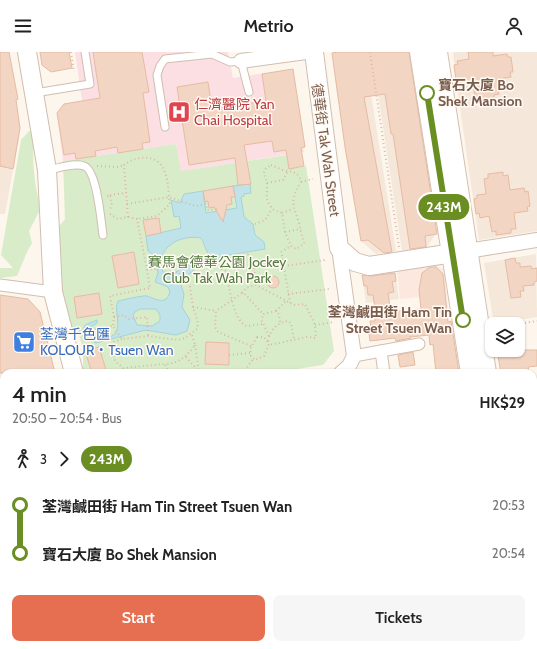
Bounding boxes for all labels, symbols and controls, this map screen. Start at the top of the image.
icon: menu [12,15,34,37]
text: Metrio [243,15,294,37]
icon: person [503,15,525,37]
place label: 寶石大廈 Bo Shek Mansion [438,76,522,110]
street label: 德華街 Tak Wah Street [308,82,344,218]
marker: 寶石大廈 Bo Shek Mansion [419,85,435,101]
place label: 仁濟醫院 Yan Chai Hospital [194,95,275,129]
hospital icon: 仁濟醫院 Yan Chai Hospital [166,99,192,125]
line badge: 243M [416,194,472,220]
text: 243M [426,198,462,216]
park label: 賽馬會德華公園 Jockey Club Tak Wah Park [148,253,286,287]
place label: 荃灣鹹田街 Ham Tin Street Tsuen Wan [328,303,452,337]
marker: 荃灣鹹田街 Ham Tin Street Tsuen Wan [455,312,471,328]
map controls [485,317,525,357]
button: layers [485,317,525,357]
place label: 荃灣千色匯 KOLOUR‧Tsuen Wan [40,325,174,359]
supermarket icon: 荃灣千色匯 KOLOUR‧Tsuen Wan [11,329,37,355]
text: 4 min [12,381,67,408]
text: HK$29 [480,394,525,412]
text: 20:50 – 20:54 · Bus [12,410,122,426]
icon: walk [12,448,34,470]
icon: forward [53,448,75,470]
text: 243M [89,450,124,468]
text: 3 [40,451,47,467]
text: 20:53 [492,497,525,513]
text: 荃灣鹹田街 Ham Tin Street Tsuen Wan [42,498,292,516]
text: 20:54 [492,545,525,561]
text: 寶石大廈 Bo Shek Mansion [42,546,217,564]
button: Start [12,595,265,641]
button: Tickets [273,595,525,641]

